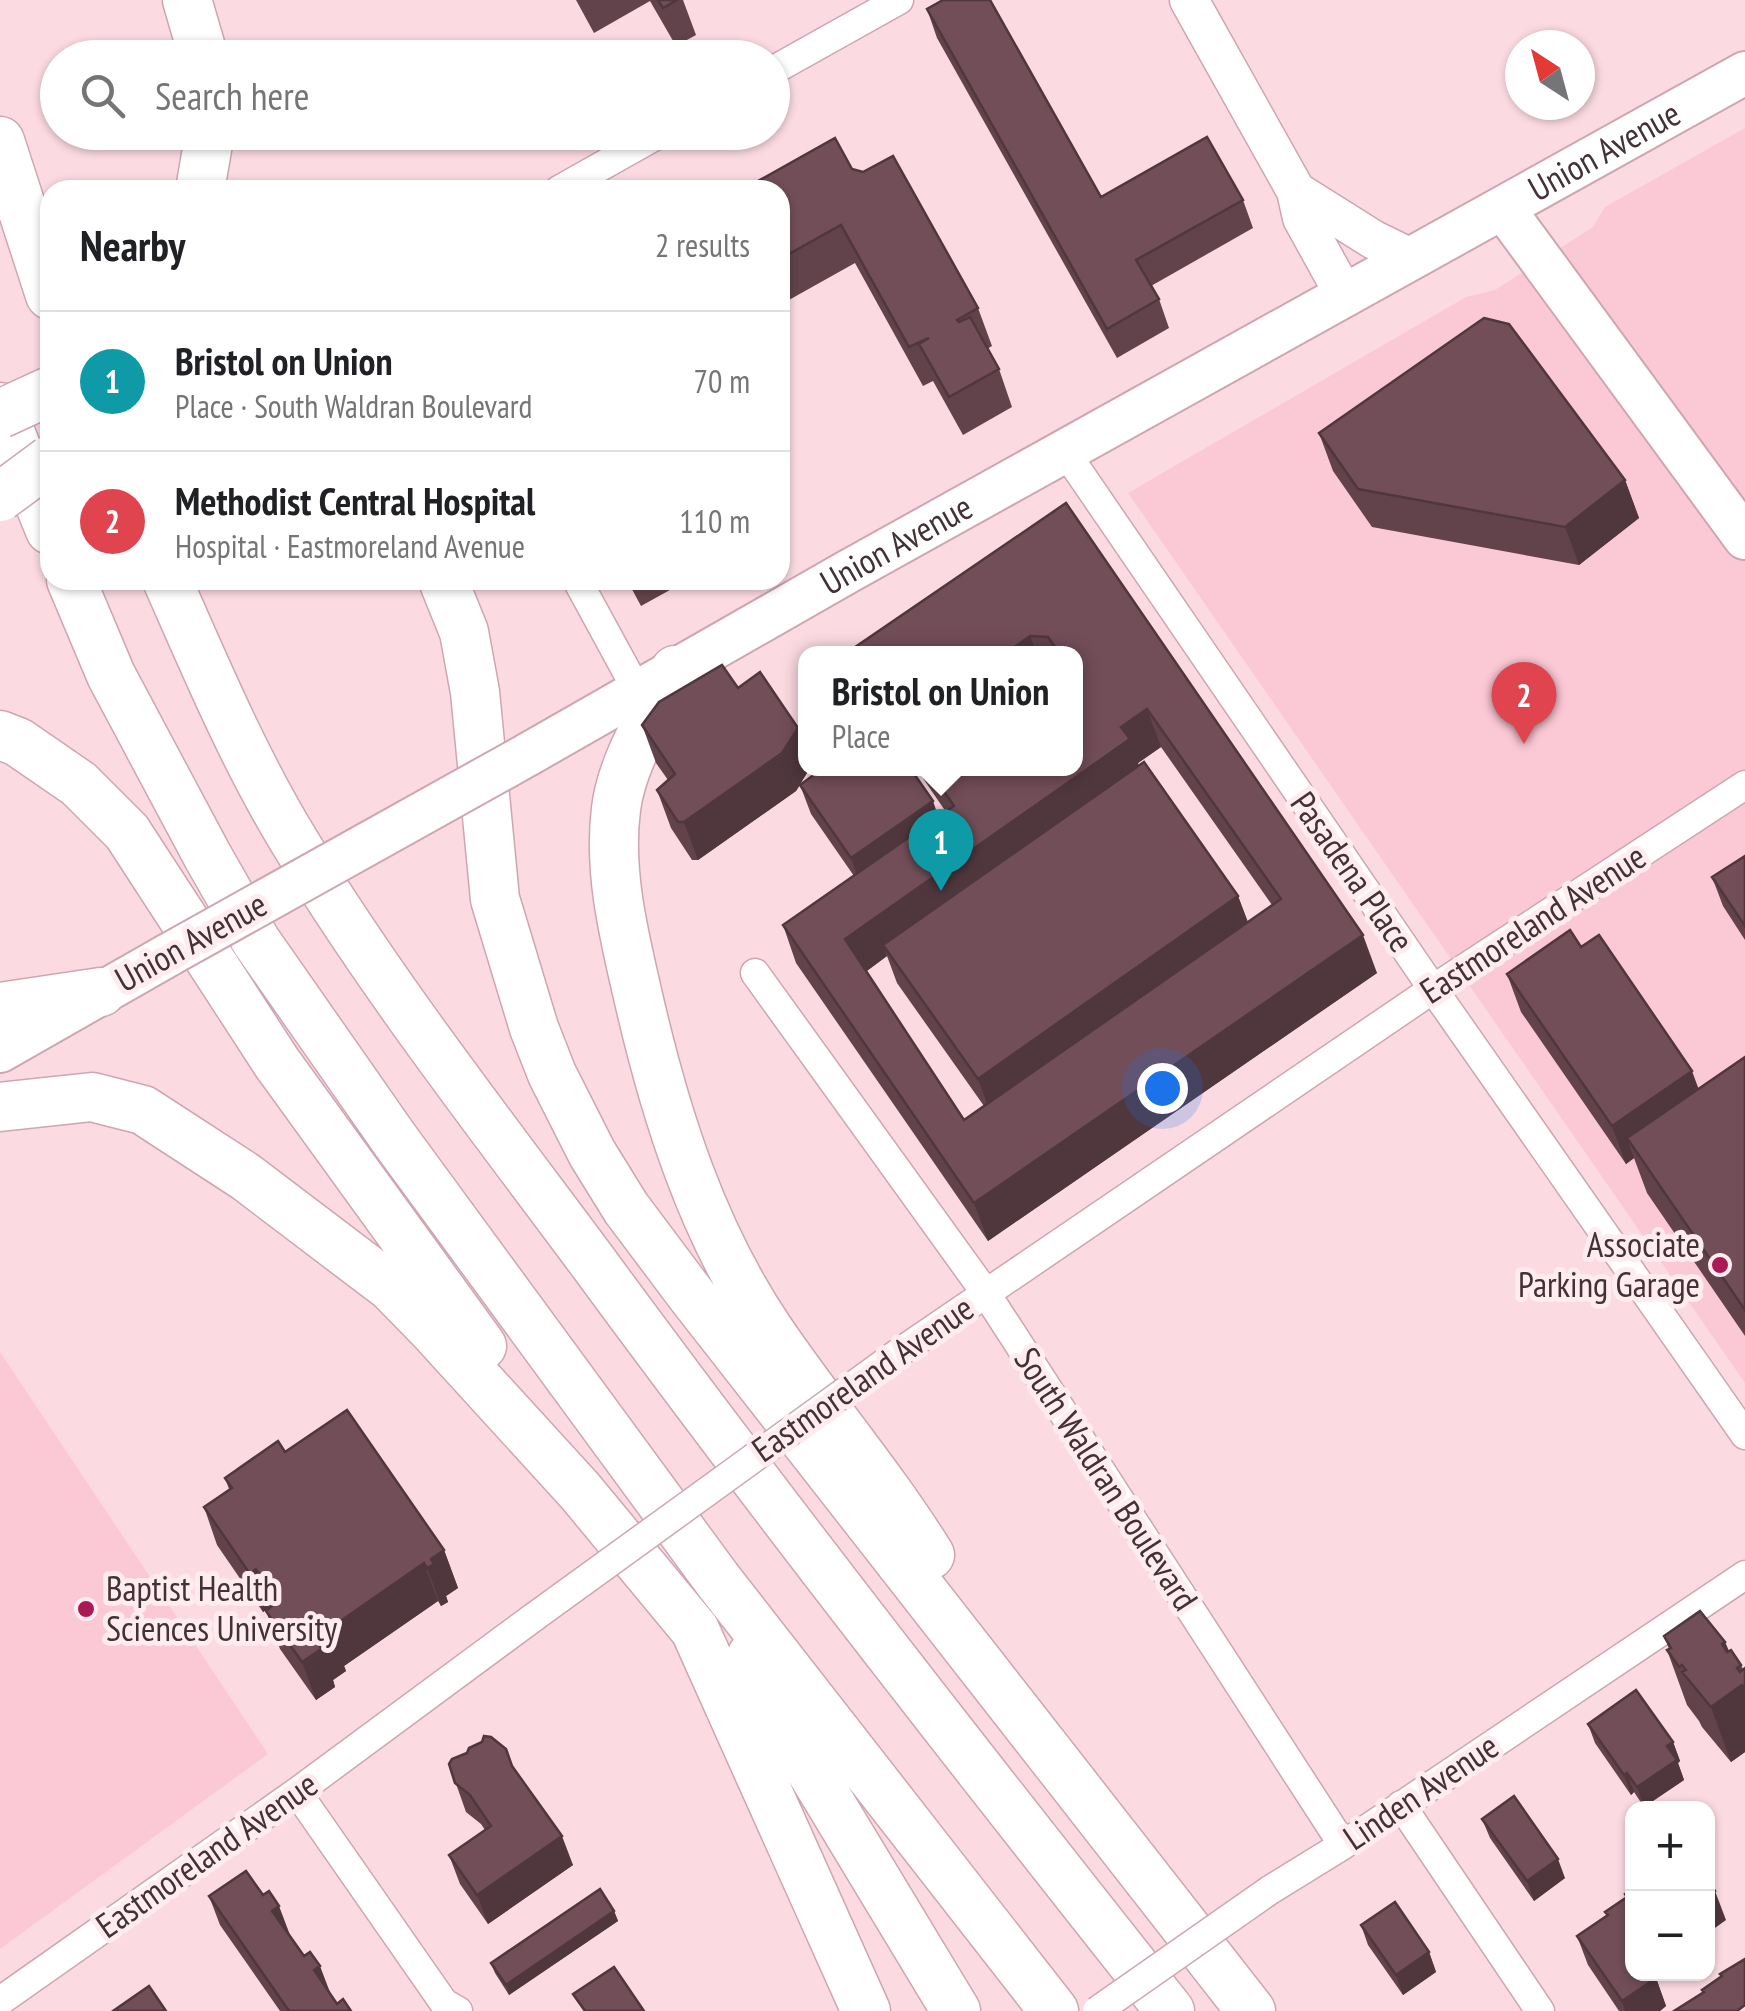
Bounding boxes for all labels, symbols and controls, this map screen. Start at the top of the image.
north arrow [1505,30,1595,120]
search box [40,40,790,150]
icon: search [75,68,130,123]
text: Search here [155,71,309,120]
street label: Union Avenue [1520,90,1688,211]
text: Nearby [80,218,185,273]
text: 2 results [655,224,750,266]
text: Bristol on Union [175,336,393,385]
text: 1 [105,360,120,402]
text: 70 m [694,360,750,402]
text: Place · South Waldran Boulevard [175,385,532,427]
text: Methodist Central Hospital [175,476,535,525]
street label: Union Avenue [812,483,980,605]
text: 2 [105,500,120,542]
text: 110 m [679,500,750,542]
text: Hospital · Eastmoreland Avenue [175,525,525,567]
popup [798,646,1083,776]
pin: 2 [1492,662,1556,744]
text: Bristol on Union [832,666,1049,715]
text: Place [832,715,891,757]
street label: Pasadena Place [1281,782,1425,961]
pin: 1 [908,808,974,891]
street label: Eastmoreland Avenue [1411,833,1654,1013]
street label: Union Avenue [106,881,275,1002]
your location [1137,1063,1188,1114]
place label: Associate Parking Garage [1518,1221,1700,1307]
marker: Associate Parking Garage [1709,1254,1731,1276]
street label: Eastmoreland Avenue [743,1285,982,1472]
street label: South Waldran Boulevard [1005,1338,1209,1619]
place label: Baptist Health Sciences University [106,1565,338,1651]
marker: Baptist Health Sciences University [75,1598,97,1620]
street label: Linden Avenue [1334,1722,1507,1860]
street label: Eastmoreland Avenue [87,1761,326,1948]
map controls [1625,1801,1715,1981]
button: + [1625,1801,1715,1891]
button: − [1625,1891,1715,1981]

